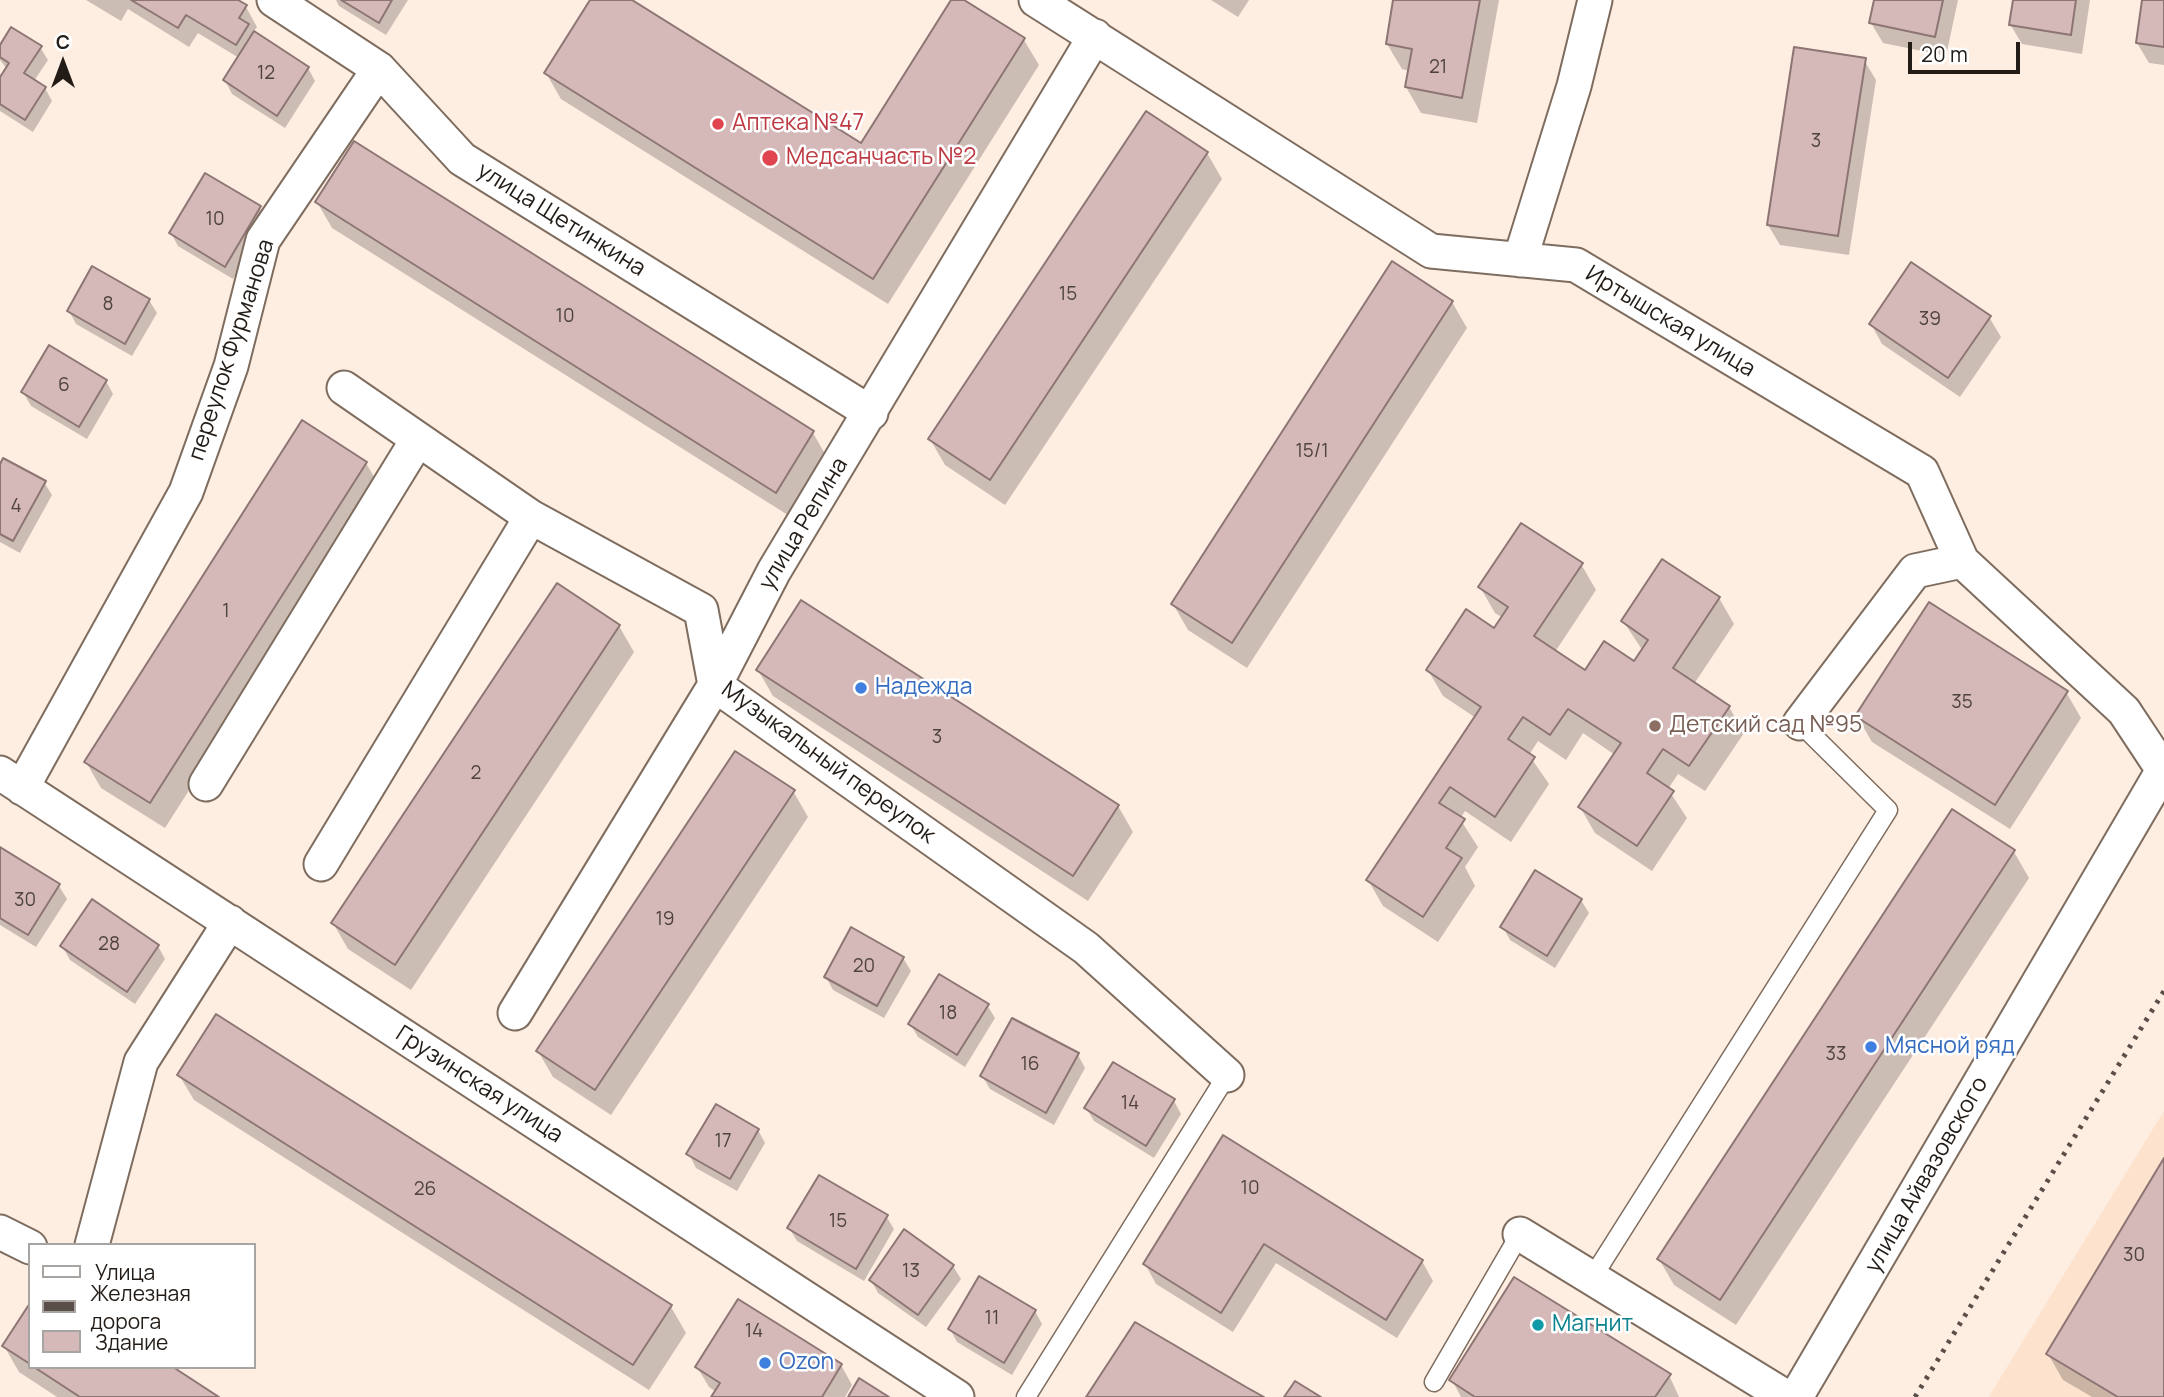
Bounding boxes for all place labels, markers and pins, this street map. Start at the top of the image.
place label: Аптека №47 [732,110,864,138]
marker: Аптека №47 [710,116,726,132]
place label: Медсанчасть №2 [786,144,976,172]
marker: Медсанчасть №2 [760,148,780,168]
place label: Надежда [875,674,972,702]
marker: Надежда [853,680,869,696]
place label: Детский сад №95 [1669,712,1862,740]
marker: Детский сад №95 [1647,718,1663,734]
place label: Мясной ряд [1885,1033,2015,1061]
marker: Мясной ряд [1863,1039,1879,1055]
place label: Магнит [1552,1311,1633,1339]
marker: Магнит [1530,1317,1546,1333]
place label: Ozon [779,1349,834,1377]
marker: Ozon [757,1355,773,1371]

